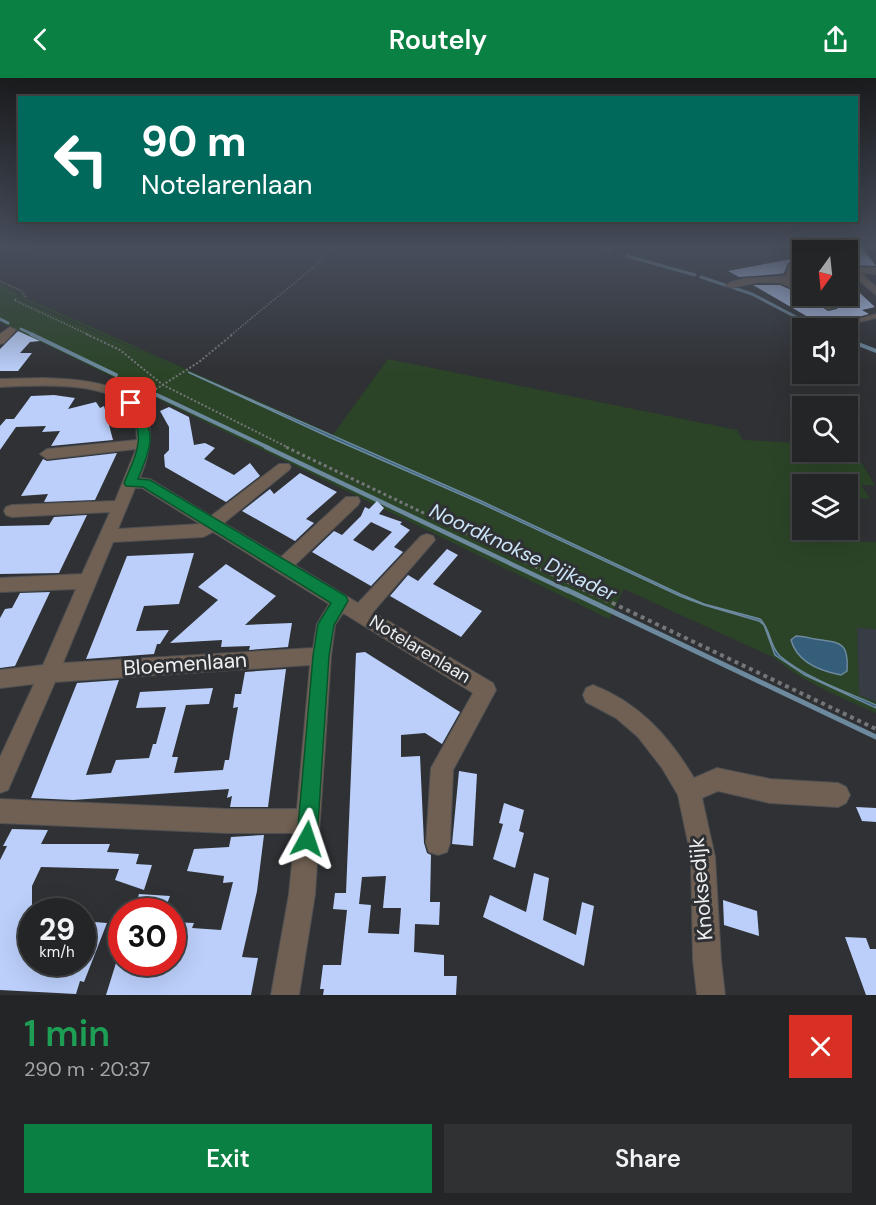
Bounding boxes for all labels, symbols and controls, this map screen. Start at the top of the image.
text: Routely [389,22,487,57]
icon: back [24,23,57,56]
icon: share [819,23,852,56]
text: 90 m [141,114,247,169]
icon: left [42,120,120,198]
text: Notelarenlaan [141,167,313,202]
north arrow [792,240,858,306]
map controls [792,240,858,540]
button: sound [792,318,858,384]
pin [105,377,156,428]
icon: arrive [114,386,147,419]
button: search [792,396,858,462]
button: layers [792,474,858,540]
water label: Noordknokse Dijkader [425,497,621,607]
street label: Notelarenlaan [365,609,475,689]
street label: Bloemenlaan [122,646,248,682]
position arrow [275,807,339,871]
street label: Knoksedijk [683,836,719,942]
speed limit sign: 30 [108,898,186,976]
text: 29 [39,910,75,949]
text: km/h [39,942,75,962]
text: 1 min [24,1010,110,1057]
button: close [789,1015,852,1078]
text: 290 m · 20:37 [24,1056,151,1082]
button: Exit [24,1124,432,1193]
button: Share [444,1124,852,1193]

